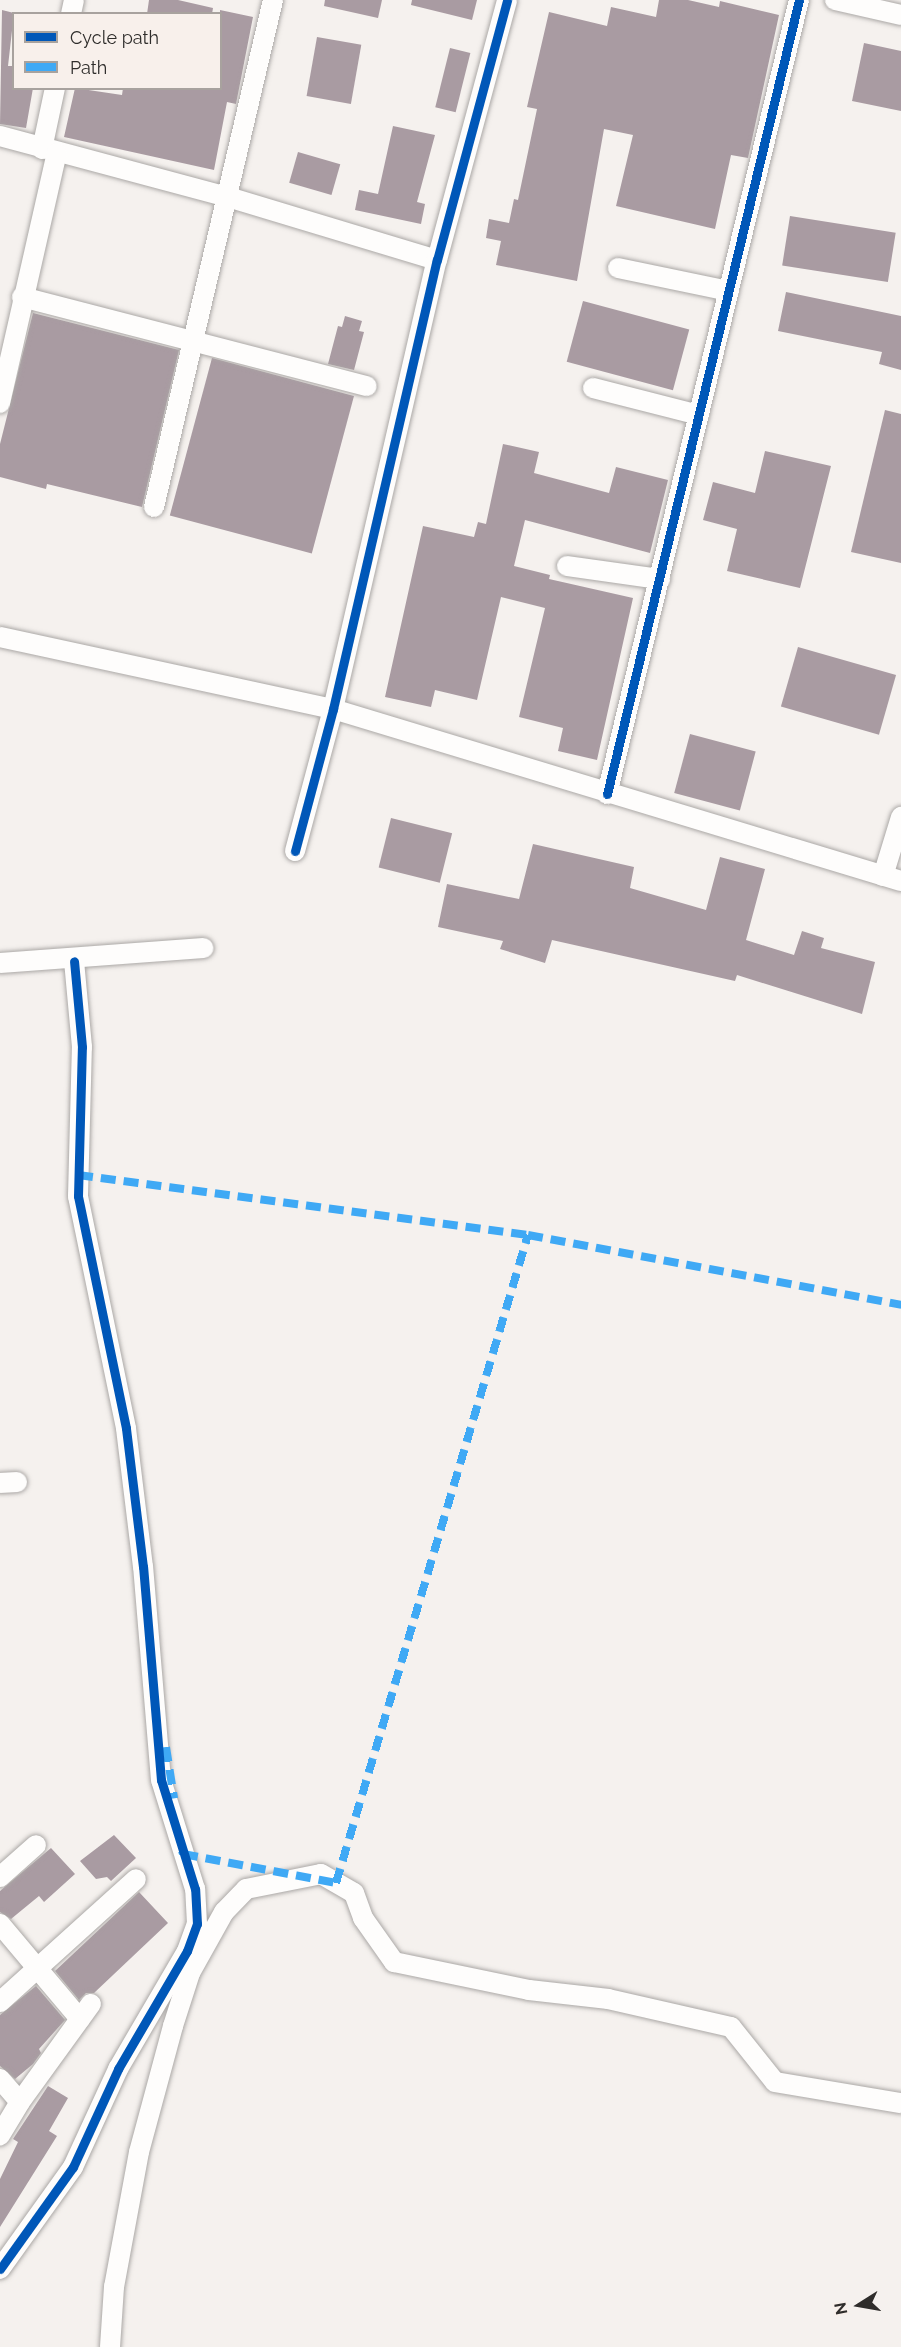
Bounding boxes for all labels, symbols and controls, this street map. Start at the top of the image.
legend [12,12,222,90]
text: Cycle path [70,27,159,48]
text: Path [70,57,107,78]
north arrow [829,2275,889,2335]
text: N [830,2301,851,2316]

